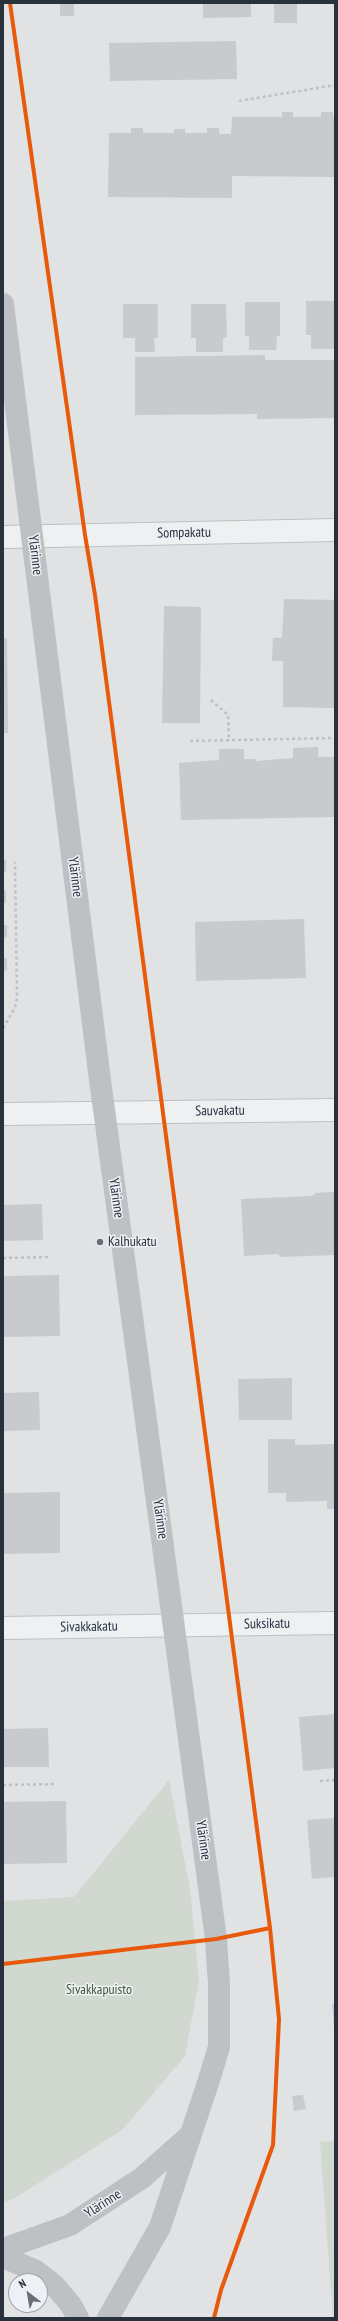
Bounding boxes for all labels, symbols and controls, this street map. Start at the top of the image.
street label: Sompakatu [157,524,211,542]
street label: Ylärinne [24,534,46,576]
street label: Ylärinne [64,856,86,898]
street label: Sauvakatu [195,1102,245,1120]
street label: Ylärinne [105,1177,127,1219]
place label: Kalhukatu [108,1234,157,1250]
marker: Kalhukatu [95,1237,105,1247]
street label: Ylärinne [149,1498,171,1540]
street label: Suksikatu [244,1615,290,1633]
street label: Sivakkakatu [60,1618,118,1636]
street label: Ylärinne [192,1819,214,1861]
park label: Sivakkapuisto [66,1982,132,1998]
street label: Ylärinne [82,2186,124,2222]
north arrow [8,2273,48,2313]
text: N [16,2276,28,2291]

